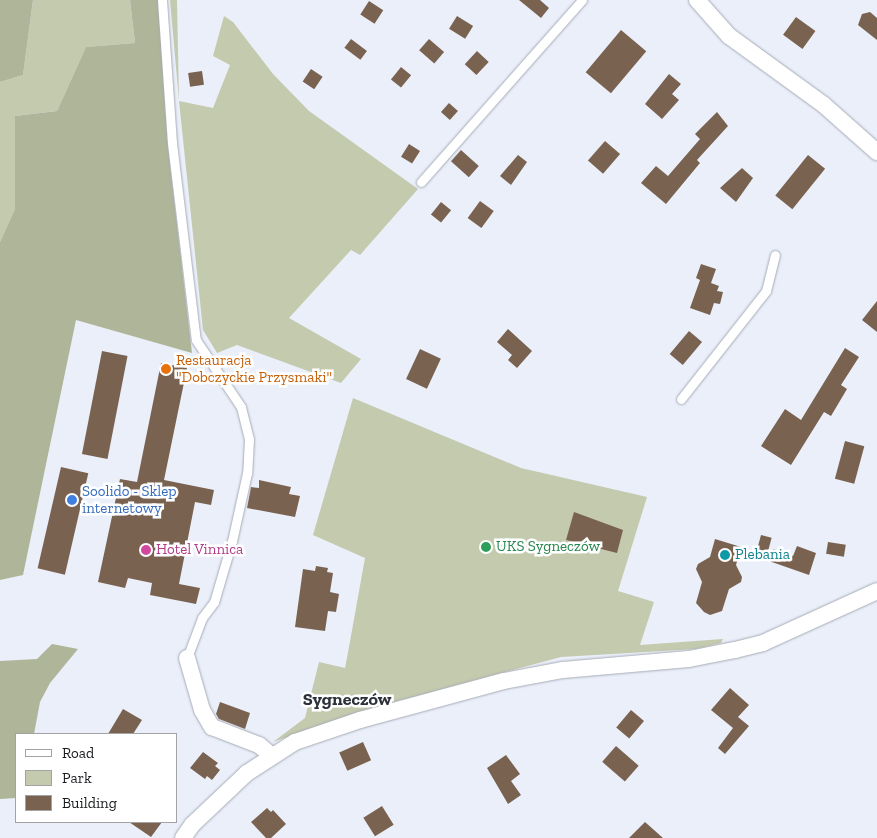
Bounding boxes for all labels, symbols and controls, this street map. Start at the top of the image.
place label: Restauracja "Dobczyckie Przysmaki" [176,351,332,386]
marker: Restauracja "Dobczyckie Przysmaki" [160,363,172,375]
place label: Soolido - Sklep internetowy [82,482,177,517]
marker: Soolido - Sklep internetowy [66,494,78,506]
place label: UKS Sygneczów [496,538,600,556]
place label: Hotel Vinnica [156,541,244,559]
marker: UKS Sygneczów [480,541,492,553]
marker: Hotel Vinnica [140,544,152,556]
place label: Plebania [735,546,790,564]
marker: Plebania [719,549,731,561]
district label: Sygneczów [303,688,391,710]
legend [15,733,178,823]
text: Road [62,744,94,762]
text: Park [62,769,92,787]
text: Building [62,794,117,812]

